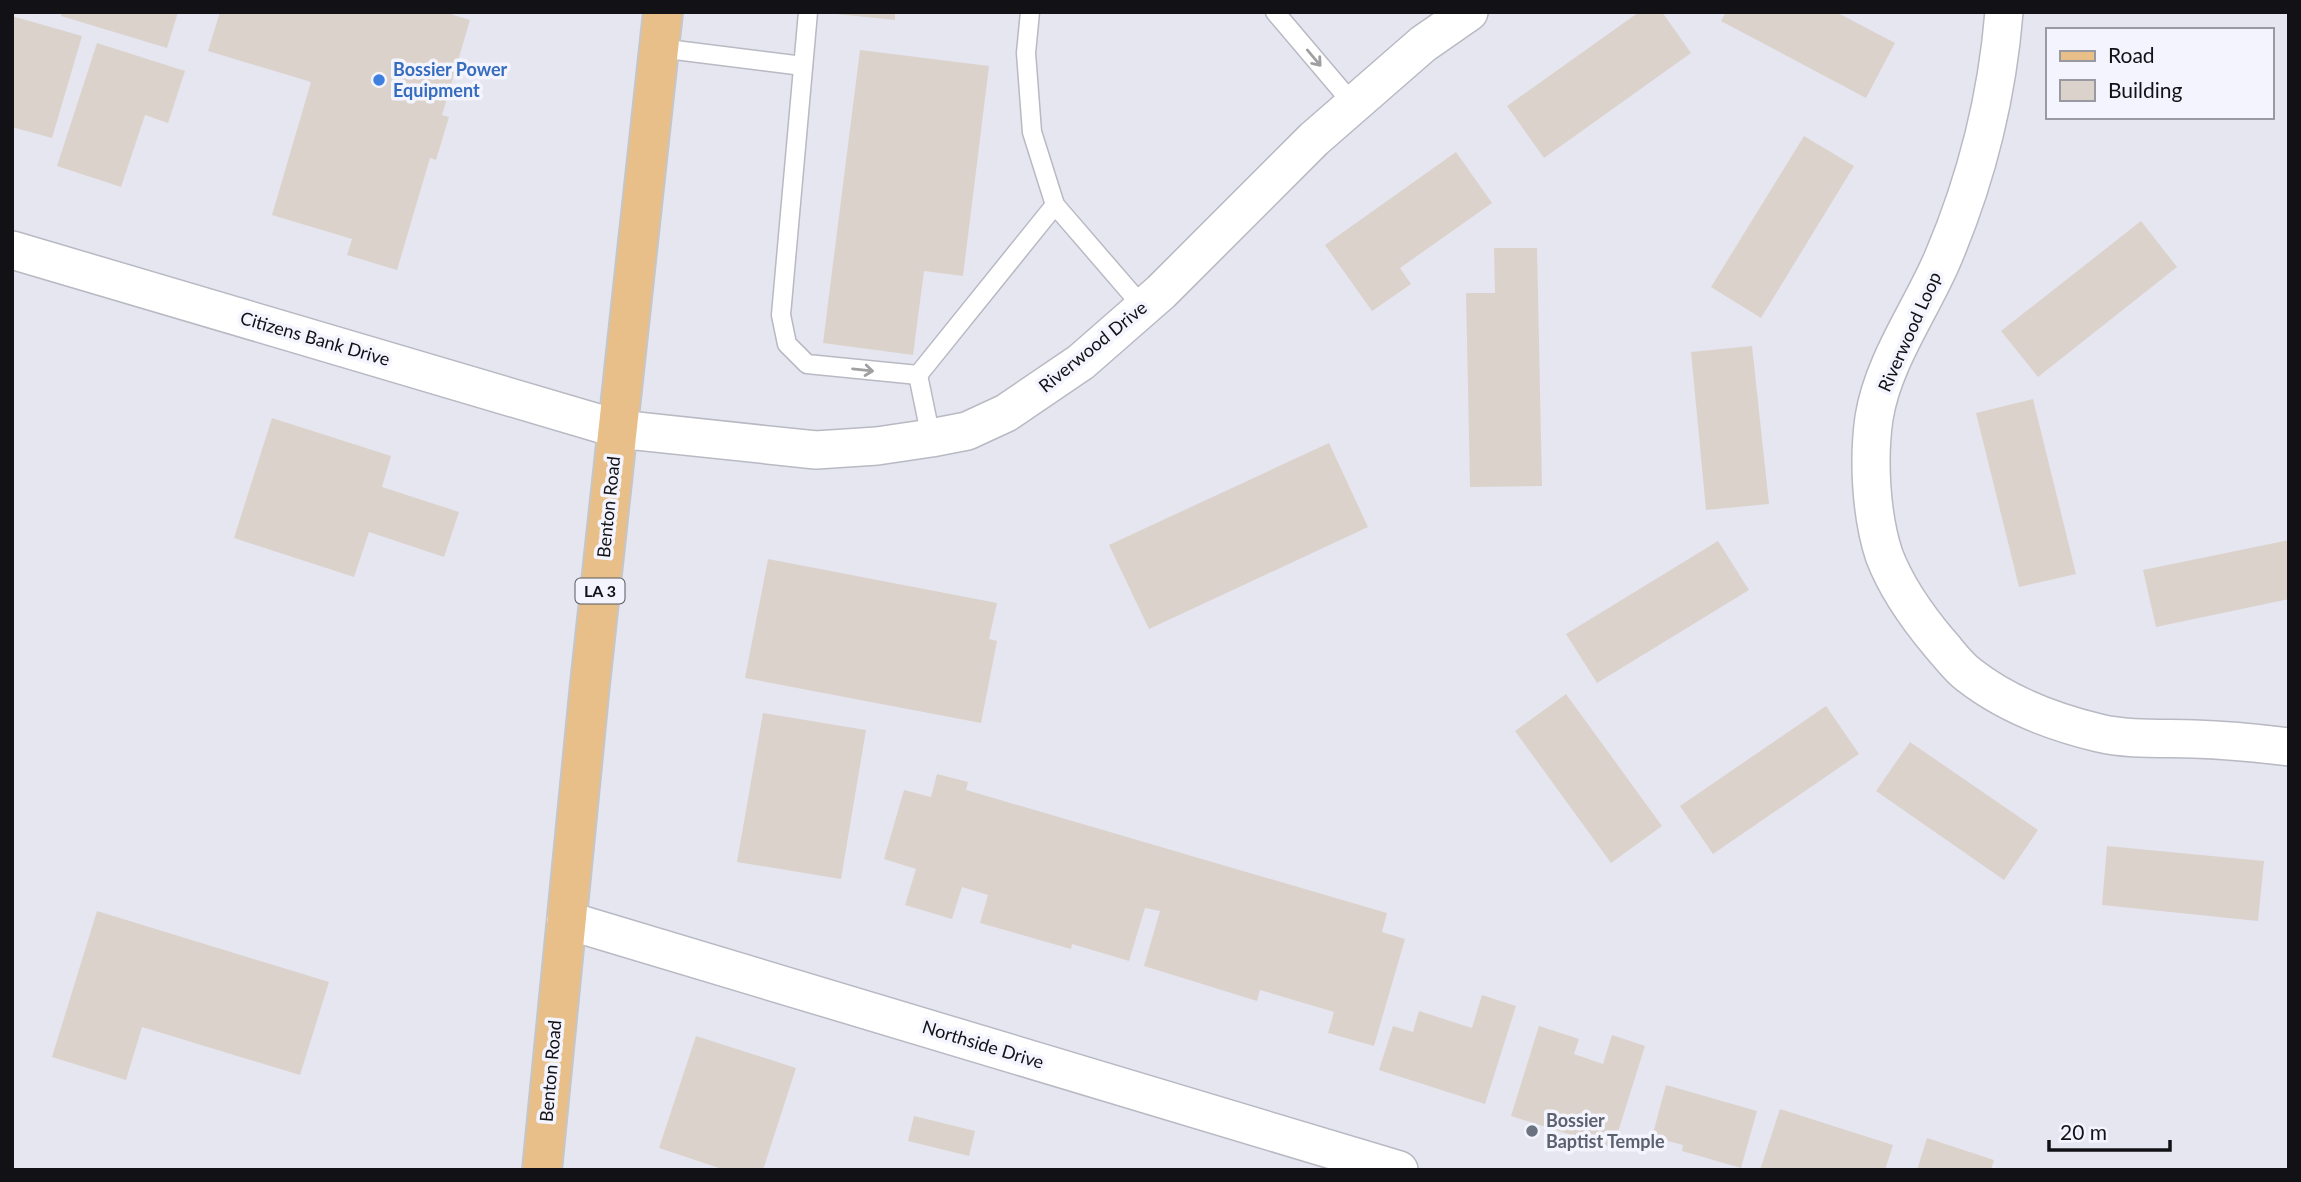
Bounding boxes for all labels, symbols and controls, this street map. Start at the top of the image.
legend [2046,28,2273,119]
text: Road [2108,42,2155,67]
one-way arrow [1306,49,1322,67]
place label: Bossier Power Equipment [393,58,508,101]
marker: Bossier Power Equipment [371,72,387,88]
text: Building [2108,77,2183,102]
street label: Riverwood Loop [1873,268,1945,395]
street label: Riverwood Drive [1034,296,1151,396]
street label: Citizens Bank Drive [238,306,393,370]
one-way arrow [851,363,874,376]
street label: Benton Road [592,455,624,559]
road number: LA 3 [576,578,624,604]
street label: Northside Drive [920,1015,1047,1073]
street label: Benton Road [535,1019,565,1123]
scale bar [2049,1108,2170,1152]
place label: Bossier Baptist Temple [1546,1109,1665,1152]
text: 20 m [2060,1119,2107,1144]
marker: Bossier Baptist Temple [1524,1123,1540,1139]

